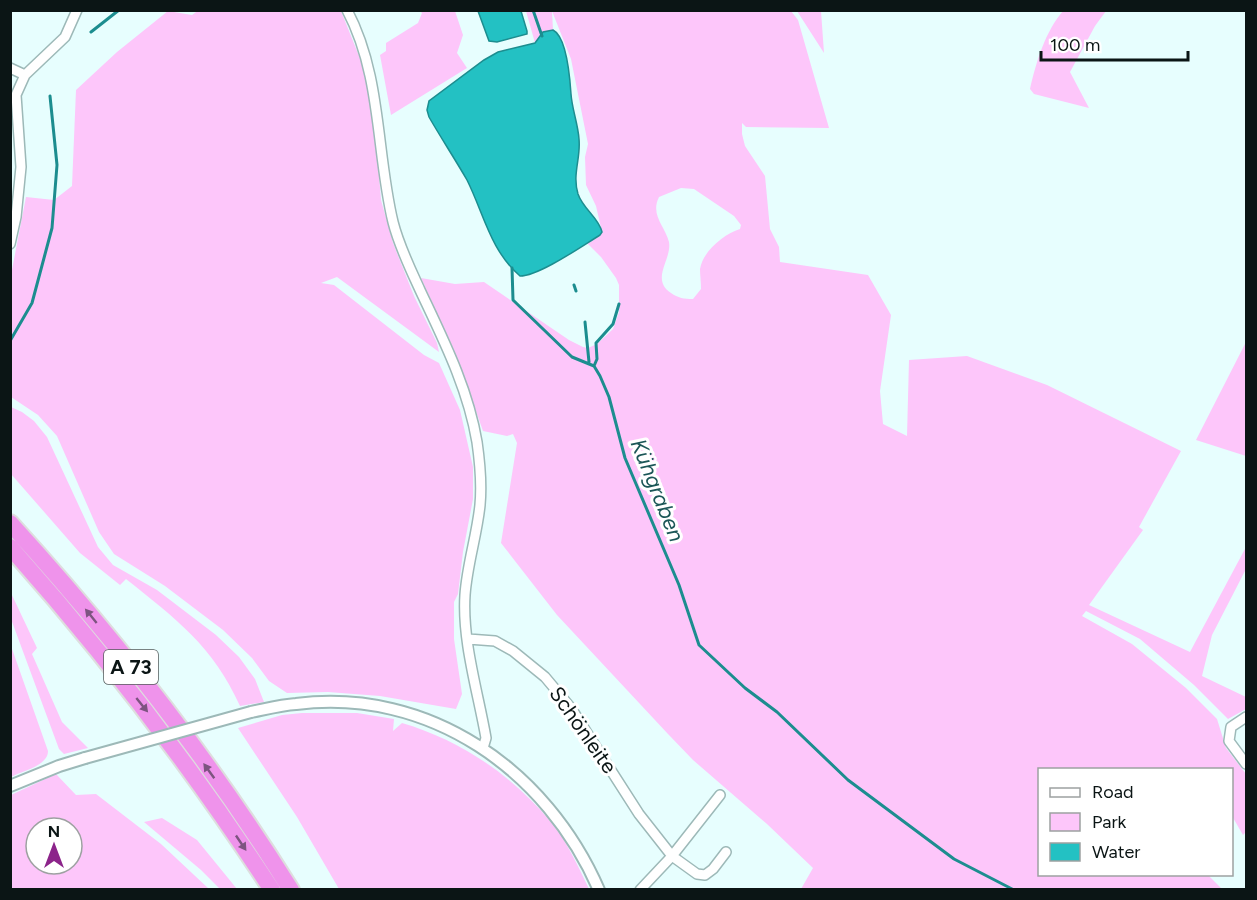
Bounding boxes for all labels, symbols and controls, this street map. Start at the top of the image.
scale bar [1041,24,1188,62]
text: 100 m [1050,34,1100,56]
water label: Kühgraben [625,435,690,546]
one-way arrow [84,608,97,624]
road number: A 73 [104,650,158,684]
street label: Schönleite [544,682,622,778]
one-way arrow [135,697,148,713]
one-way arrow [204,763,216,778]
legend [1038,768,1233,876]
text: Road [1092,781,1133,803]
text: Park [1092,811,1127,833]
north arrow [24,816,84,876]
text: N [48,822,60,841]
one-way arrow [235,834,247,850]
text: Water [1092,841,1140,863]

